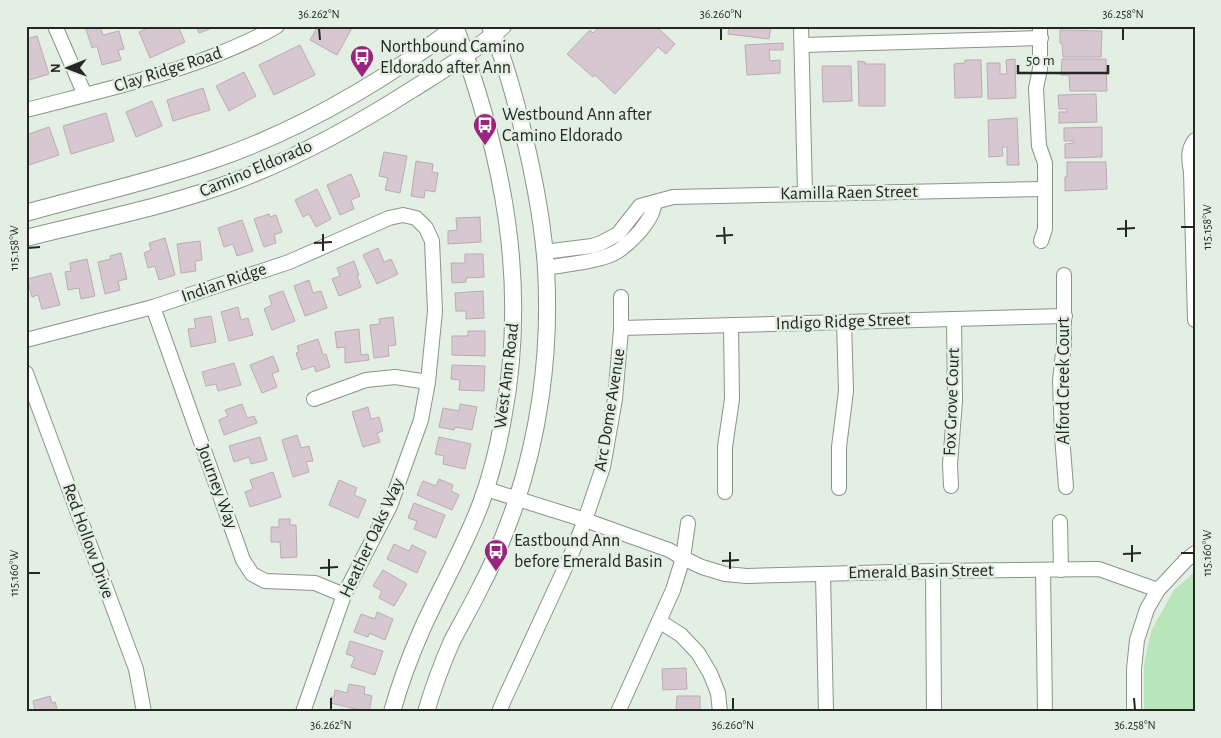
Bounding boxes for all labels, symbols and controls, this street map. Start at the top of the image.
text: 36.262°N [298,8,340,20]
text: 36.260°N [700,8,742,20]
text: 36.258°N [1102,8,1144,20]
place label: Northbound Camino Eldorado after Ann [380,38,525,77]
north arrow [42,42,92,92]
scale bar [1018,42,1108,74]
street label: Clay Ridge Road [112,44,224,96]
bus stop icon: Northbound Camino Eldorado after Ann [349,44,375,78]
text: 50 m [1026,53,1055,68]
text: N [49,63,63,73]
place label: Westbound Ann after Camino Eldorado [502,106,652,145]
bus stop icon: Westbound Ann after Camino Eldorado [472,112,498,146]
street label: Camino Eldorado [197,137,315,201]
street label: Kamilla Raen Street [780,183,918,203]
text: 115.158°W [1201,204,1213,250]
text: 115.158°W [8,225,20,271]
street label: Indian Ridge [179,260,269,306]
street label: Indigo Ridge Street [776,311,911,333]
street label: Alford Creek Court [1055,317,1073,445]
street label: West Ann Road [492,322,522,430]
street label: Arc Dome Avenue [591,347,629,473]
street label: Fox Grove Court [941,347,963,456]
street label: Journey Way [193,443,241,532]
street label: Heather Oaks Way [337,475,408,600]
street label: Red Hollow Drive [59,481,117,601]
text: 115.160°W [1201,529,1213,576]
place label: Eastbound Ann before Emerald Basin [514,532,663,571]
bus stop icon: Eastbound Ann before Emerald Basin [483,538,509,572]
text: 115.160°W [8,549,20,596]
street label: Emerald Basin Street [848,562,994,582]
text: 36.262°N [310,719,352,731]
text: 36.260°N [712,719,754,731]
text: 36.258°N [1114,719,1156,731]

